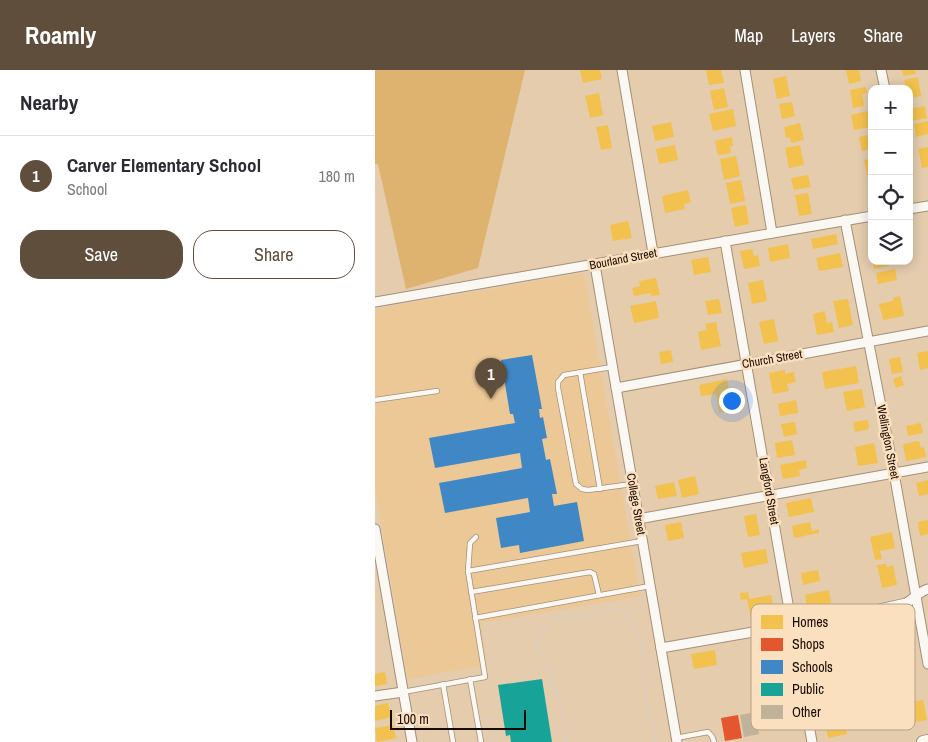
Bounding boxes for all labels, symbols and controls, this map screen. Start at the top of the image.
text: Roamly [25,19,96,51]
text: Map [735,23,763,48]
text: Layers [791,23,836,48]
text: Share [864,23,903,48]
map controls [868,85,913,265]
button: + [868,85,913,130]
text: Nearby [20,88,78,117]
button: − [868,130,913,175]
text: Carver Elementary School [67,152,261,178]
text: 1 [32,165,40,187]
text: 180 m [319,165,355,187]
button: locate [868,175,913,220]
text: School [67,178,107,200]
button: layers [868,220,913,265]
button: Save [20,230,183,279]
button: Share [193,230,355,279]
street label: Bourland Street [588,245,658,273]
street label: Church Street [741,346,804,372]
pin: 1 [475,358,507,399]
your location [719,388,745,414]
street label: Wellington Street [873,404,903,481]
street label: Langford Street [755,456,783,526]
street label: College Street [623,472,649,536]
legend [751,604,915,730]
text: Homes [792,613,829,631]
text: Shops [792,635,825,653]
text: Schools [792,658,833,676]
text: Public [792,680,824,698]
text: Other [792,703,821,721]
scale bar [390,707,526,730]
text: 100 m [397,710,429,728]

